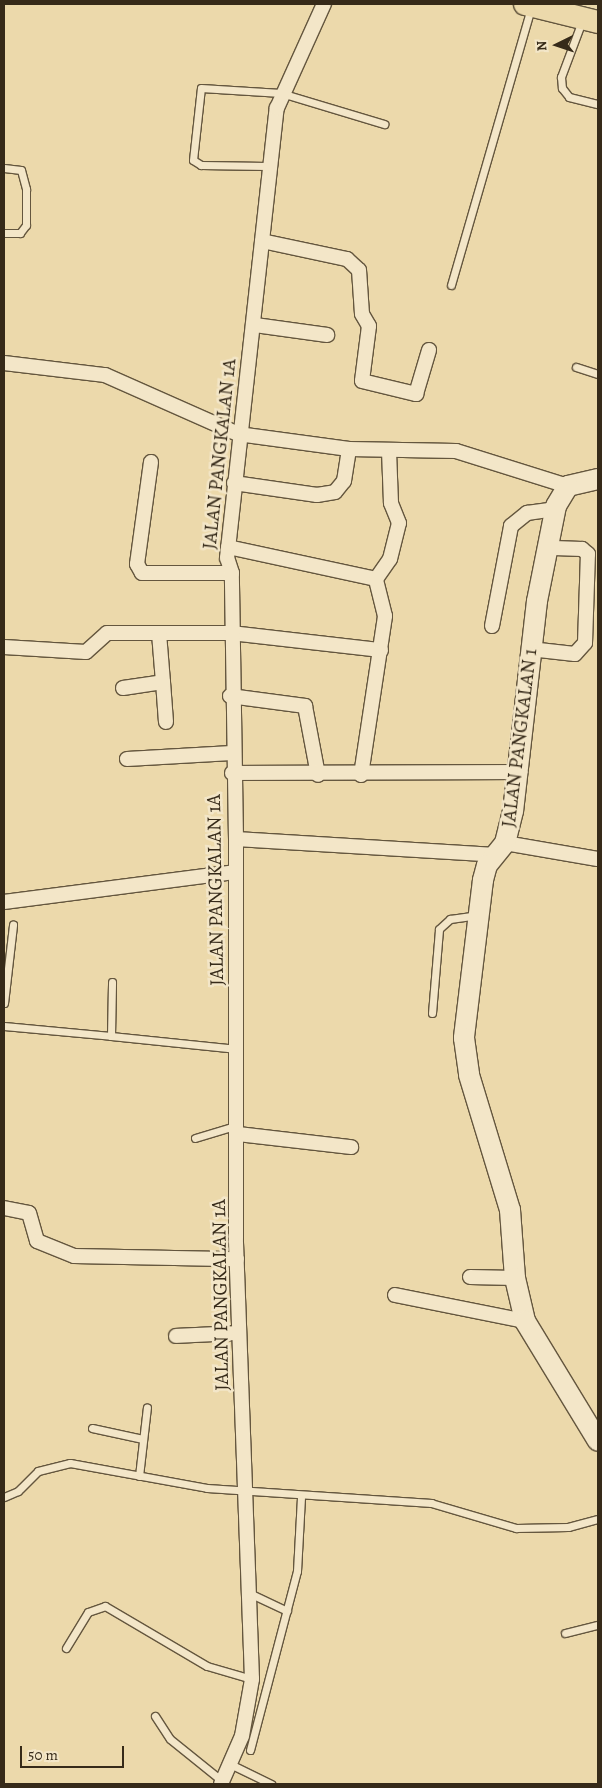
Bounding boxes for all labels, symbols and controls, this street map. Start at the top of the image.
north arrow [532,20,582,70]
text: N [532,40,551,52]
street label: JALAN PANGKALAN 1A [197,357,241,551]
street label: JALAN PANGKALAN 1 [496,647,542,829]
street label: JALAN PANGKALAN 1A [201,794,229,986]
street label: JALAN PANGKALAN 1A [206,1199,234,1391]
scale bar [22,1736,126,1768]
text: 50 m [28,1745,58,1765]

